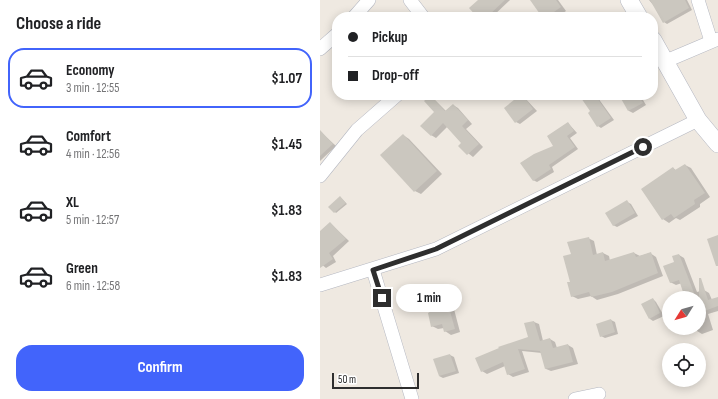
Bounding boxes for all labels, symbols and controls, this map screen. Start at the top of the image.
text: Choose a ride [16,13,101,34]
text: Pickup [372,28,408,47]
icon: car [18,60,54,96]
text: Economy [66,61,115,80]
text: Drop-off [372,66,419,85]
text: $1.07 [271,69,302,88]
text: 3 min · 12:55 [66,80,120,96]
icon: car [18,126,54,162]
text: Comfort [66,127,111,146]
text: $1.45 [271,135,302,154]
route start [634,138,652,156]
text: 4 min · 12:56 [66,146,120,162]
icon: car [18,192,54,228]
text: XL [66,193,79,212]
text: $1.83 [271,201,302,220]
text: 5 min · 12:57 [66,212,119,228]
icon: car [18,258,54,294]
text: Green [66,259,98,278]
text: $1.83 [271,267,302,286]
text: 6 min · 12:58 [66,278,120,294]
callout: 1 min [396,284,462,312]
route end [373,289,391,307]
text: 1 min [417,290,441,306]
north arrow [662,291,706,335]
map controls [662,291,706,387]
button: locate [662,343,706,387]
button: Confirm [16,345,304,391]
scale bar [332,371,419,390]
text: 50 m [338,373,356,386]

